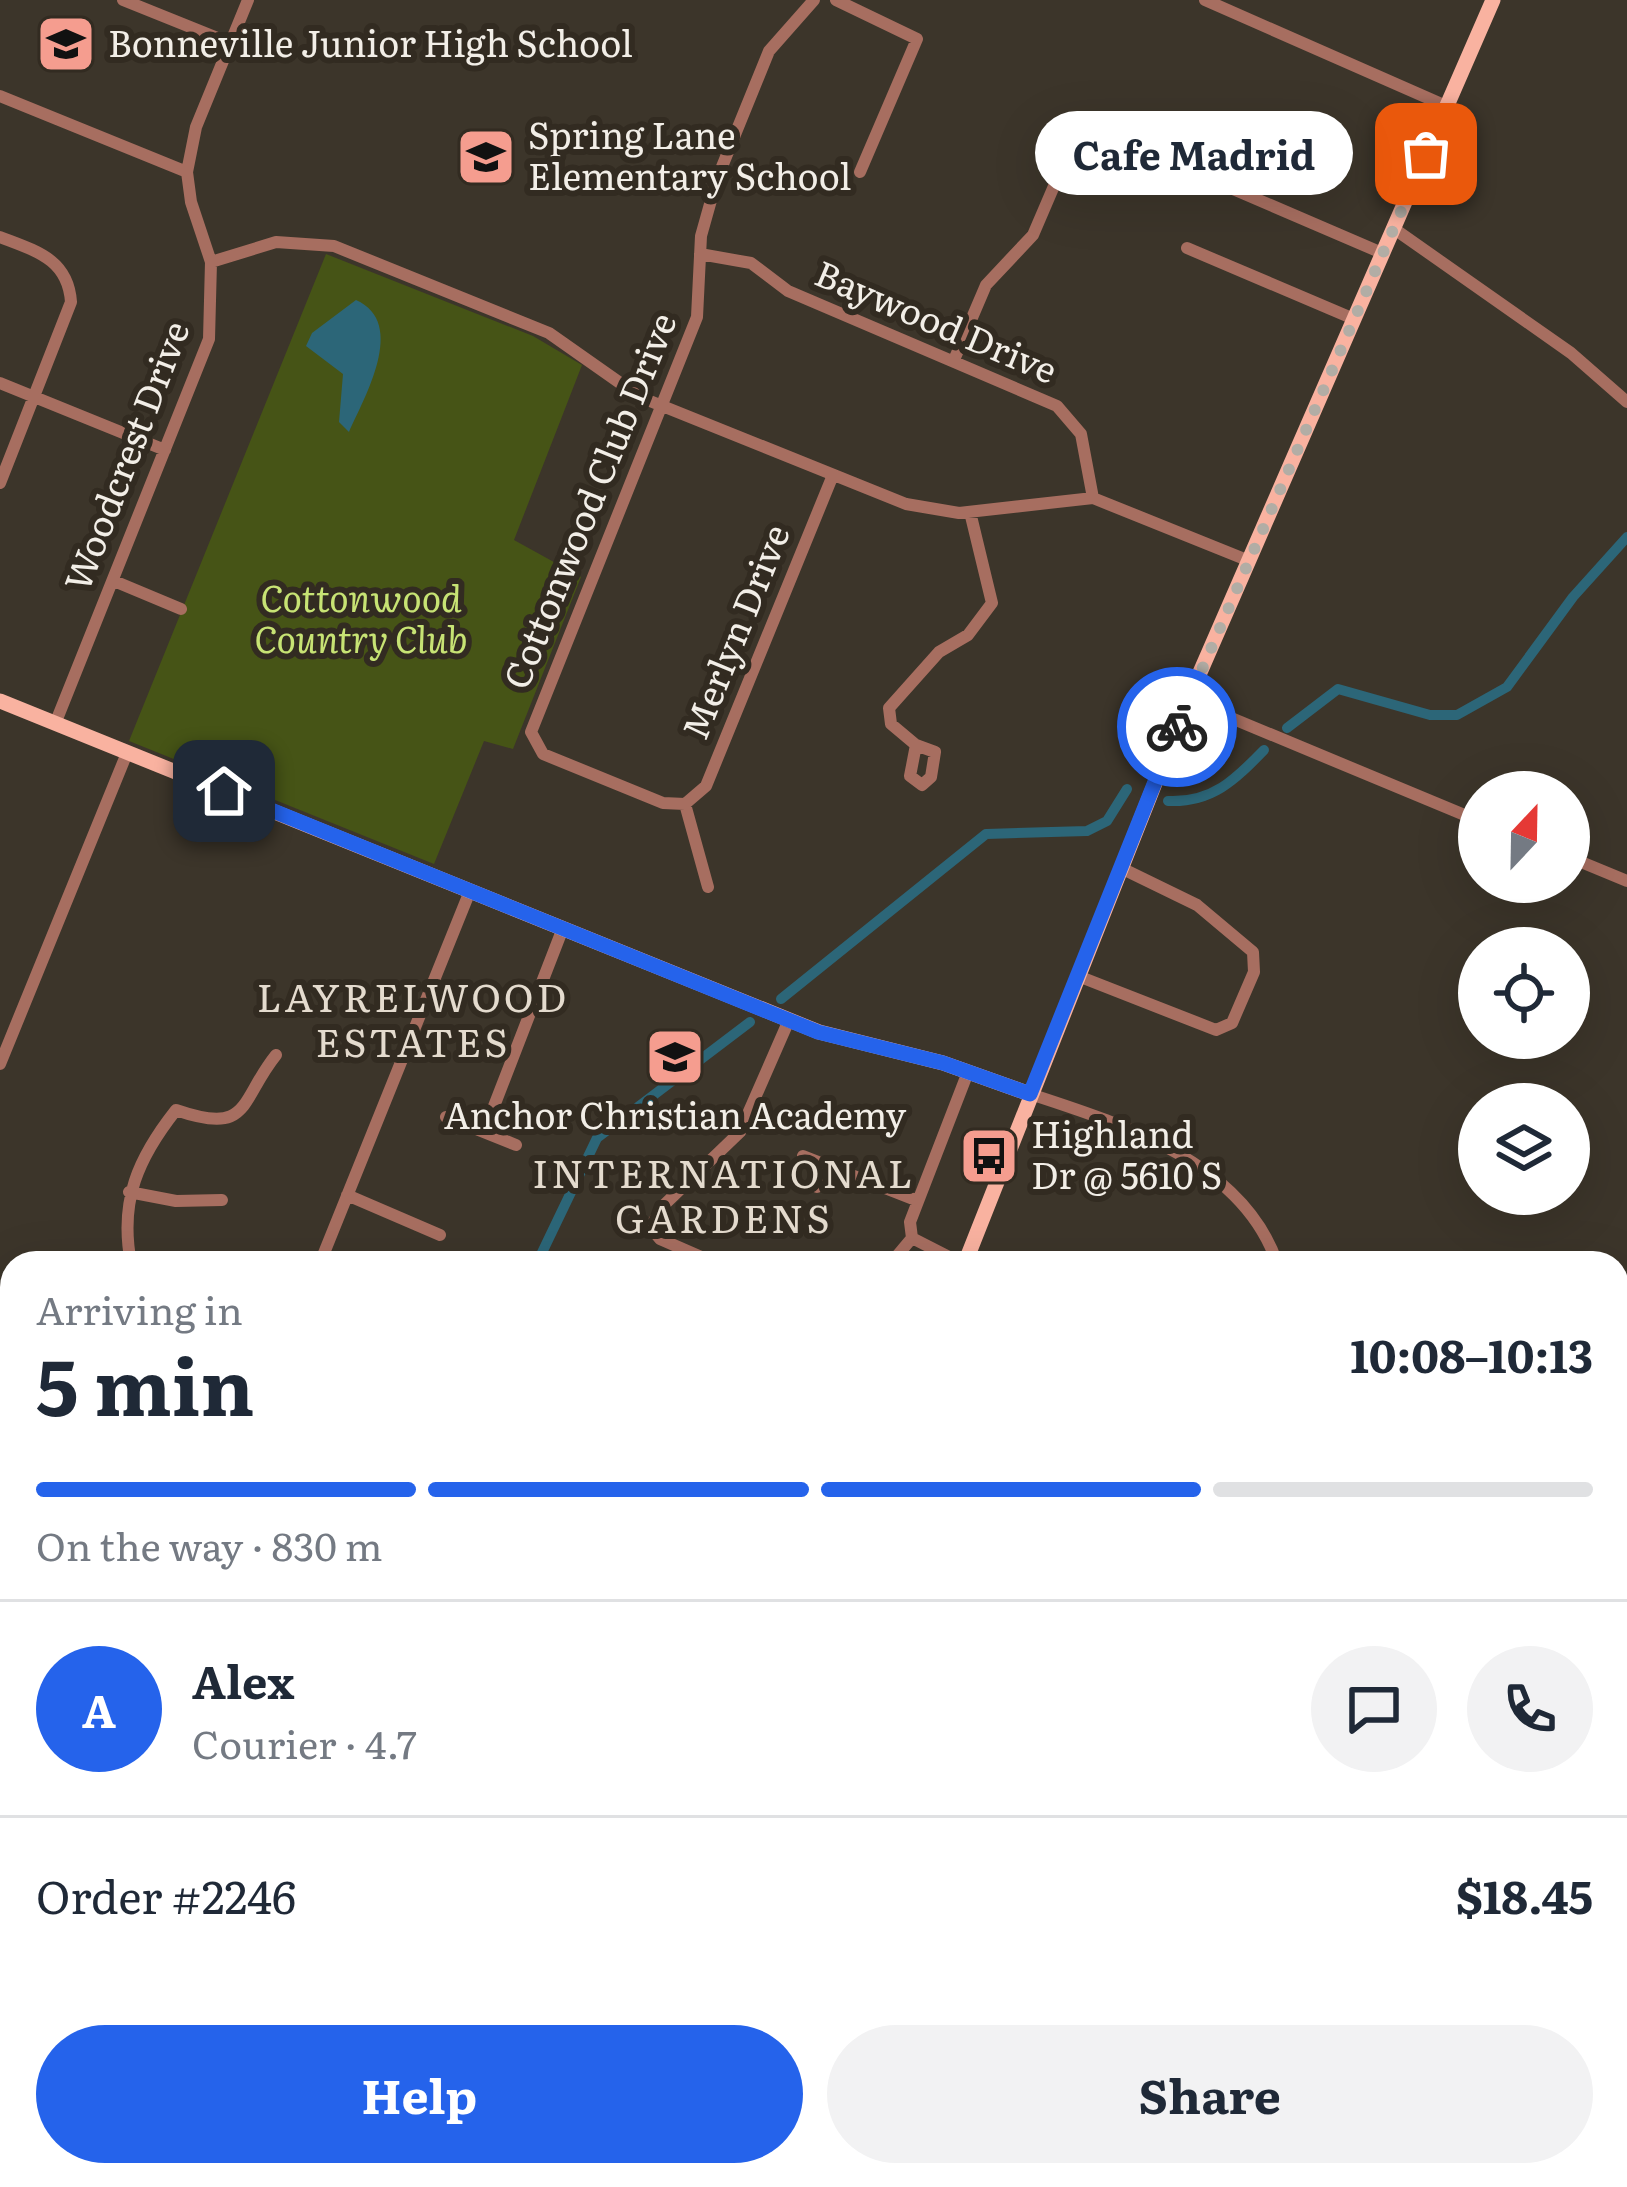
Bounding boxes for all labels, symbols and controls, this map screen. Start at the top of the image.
school or university icon: Bonneville Junior High School [35,13,97,75]
place label: Bonneville Junior High School [108,15,633,68]
pin [1375,103,1477,205]
place label: Spring Lane Elementary School [528,107,851,201]
callout: Cafe Madrid [1036,112,1354,196]
icon: bag [1393,121,1459,187]
text: Cafe Madrid [1073,124,1315,182]
school or university icon: Spring Lane Elementary School [455,126,517,188]
street label: Baywood Drive [808,245,1066,395]
street label: Cottonwood Club Drive [488,304,688,696]
street label: Woodcrest Drive [49,313,200,598]
street label: Merlyn Drive [667,516,801,746]
park label: Cottonwood Country Club [254,570,468,664]
courier [1117,667,1237,787]
icon: bike [1144,694,1210,760]
pin [173,740,275,842]
icon: home [191,758,257,824]
north arrow [1458,771,1590,903]
map controls [1458,771,1590,1215]
button: locate [1458,927,1590,1059]
district label: LAYRELWOOD ESTATES [257,966,569,1069]
school or university icon: Anchor Christian Academy [644,1026,706,1088]
button: layers [1458,1083,1590,1215]
place label: Anchor Christian Academy [444,1087,907,1140]
place label: Highland Dr @ 5610 S [1031,1106,1222,1200]
bus stop icon: Highland Dr @ 5610 S [958,1125,1020,1187]
district label: INTERNATIONAL GARDENS [532,1142,916,1245]
text: Arriving in [36,1279,243,1337]
text: 10:08–10:13 [1350,1320,1593,1387]
text: 5 min [36,1324,254,1440]
text: On the way · 830 m [36,1515,383,1573]
text: Alex [192,1646,294,1713]
button: chat [1311,1646,1437,1772]
button: phone [1467,1646,1593,1772]
text: A [82,1675,116,1742]
text: Courier · 4.7 [192,1713,417,1771]
text: Order #2246 [36,1861,296,1928]
text: $18.45 [1456,1861,1593,1928]
button: Help [36,2025,803,2163]
button: Share [827,2025,1593,2163]

